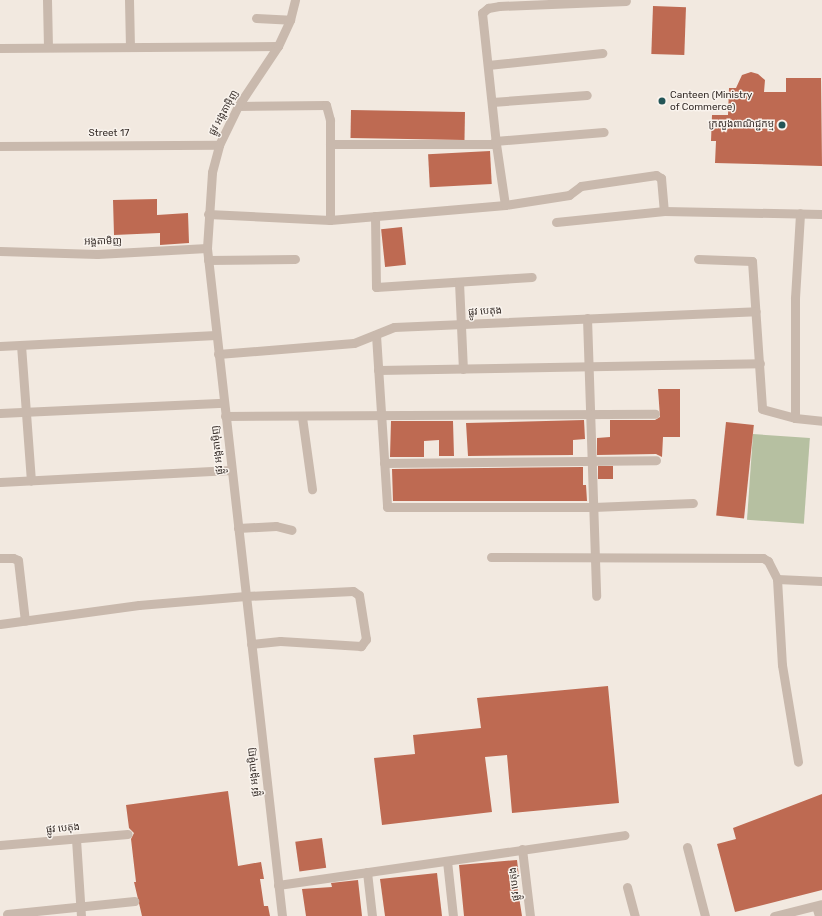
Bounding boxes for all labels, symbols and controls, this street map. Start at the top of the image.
street label: ផ្លូវ អង្តតាម៉ិញ [207,88,241,138]
place label: Canteen (Ministry of Commerce) [670,89,752,112]
marker: Canteen (Ministry of Commerce) [657,96,667,106]
place label: ក្រសួងពាណិជ្ជកម្ម [708,119,774,131]
marker: ក្រសួងពាណិជ្ជកម្ម [777,120,787,130]
street label: Street 17 [89,128,129,140]
street label: អង្គតាមិញ [84,236,122,248]
street label: ផ្លូវ បេតុង [468,305,502,319]
street label: ផ្លូវ អង្តតាម៉ិញ [209,425,227,475]
street label: ផ្លូវ អង្តតាម៉ិញ [245,747,263,797]
street label: ផ្លូវ បេតុង [46,822,80,836]
street label: ផ្លូវ បេតុង [507,866,523,902]

